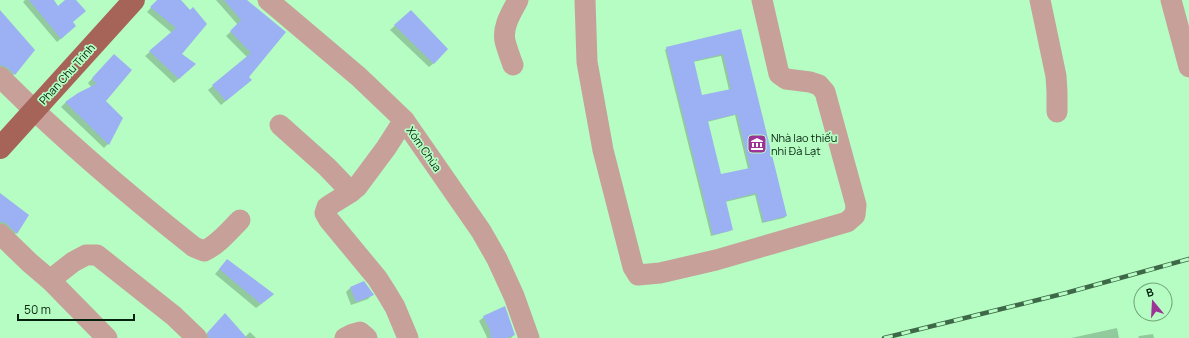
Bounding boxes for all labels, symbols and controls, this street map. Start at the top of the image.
street label: Phan Chu Trinh [35,40,98,107]
street label: Xóm Chùa [403,123,445,174]
place label: Nhà lao thiếu nhi Đà Lạt [771,130,837,158]
museum icon: Nhà lao thiếu nhi Đà Lạt [746,133,768,155]
north arrow [1133,282,1173,322]
text: B [1144,284,1155,300]
scale bar [18,296,134,322]
text: 50 m [24,301,51,318]

